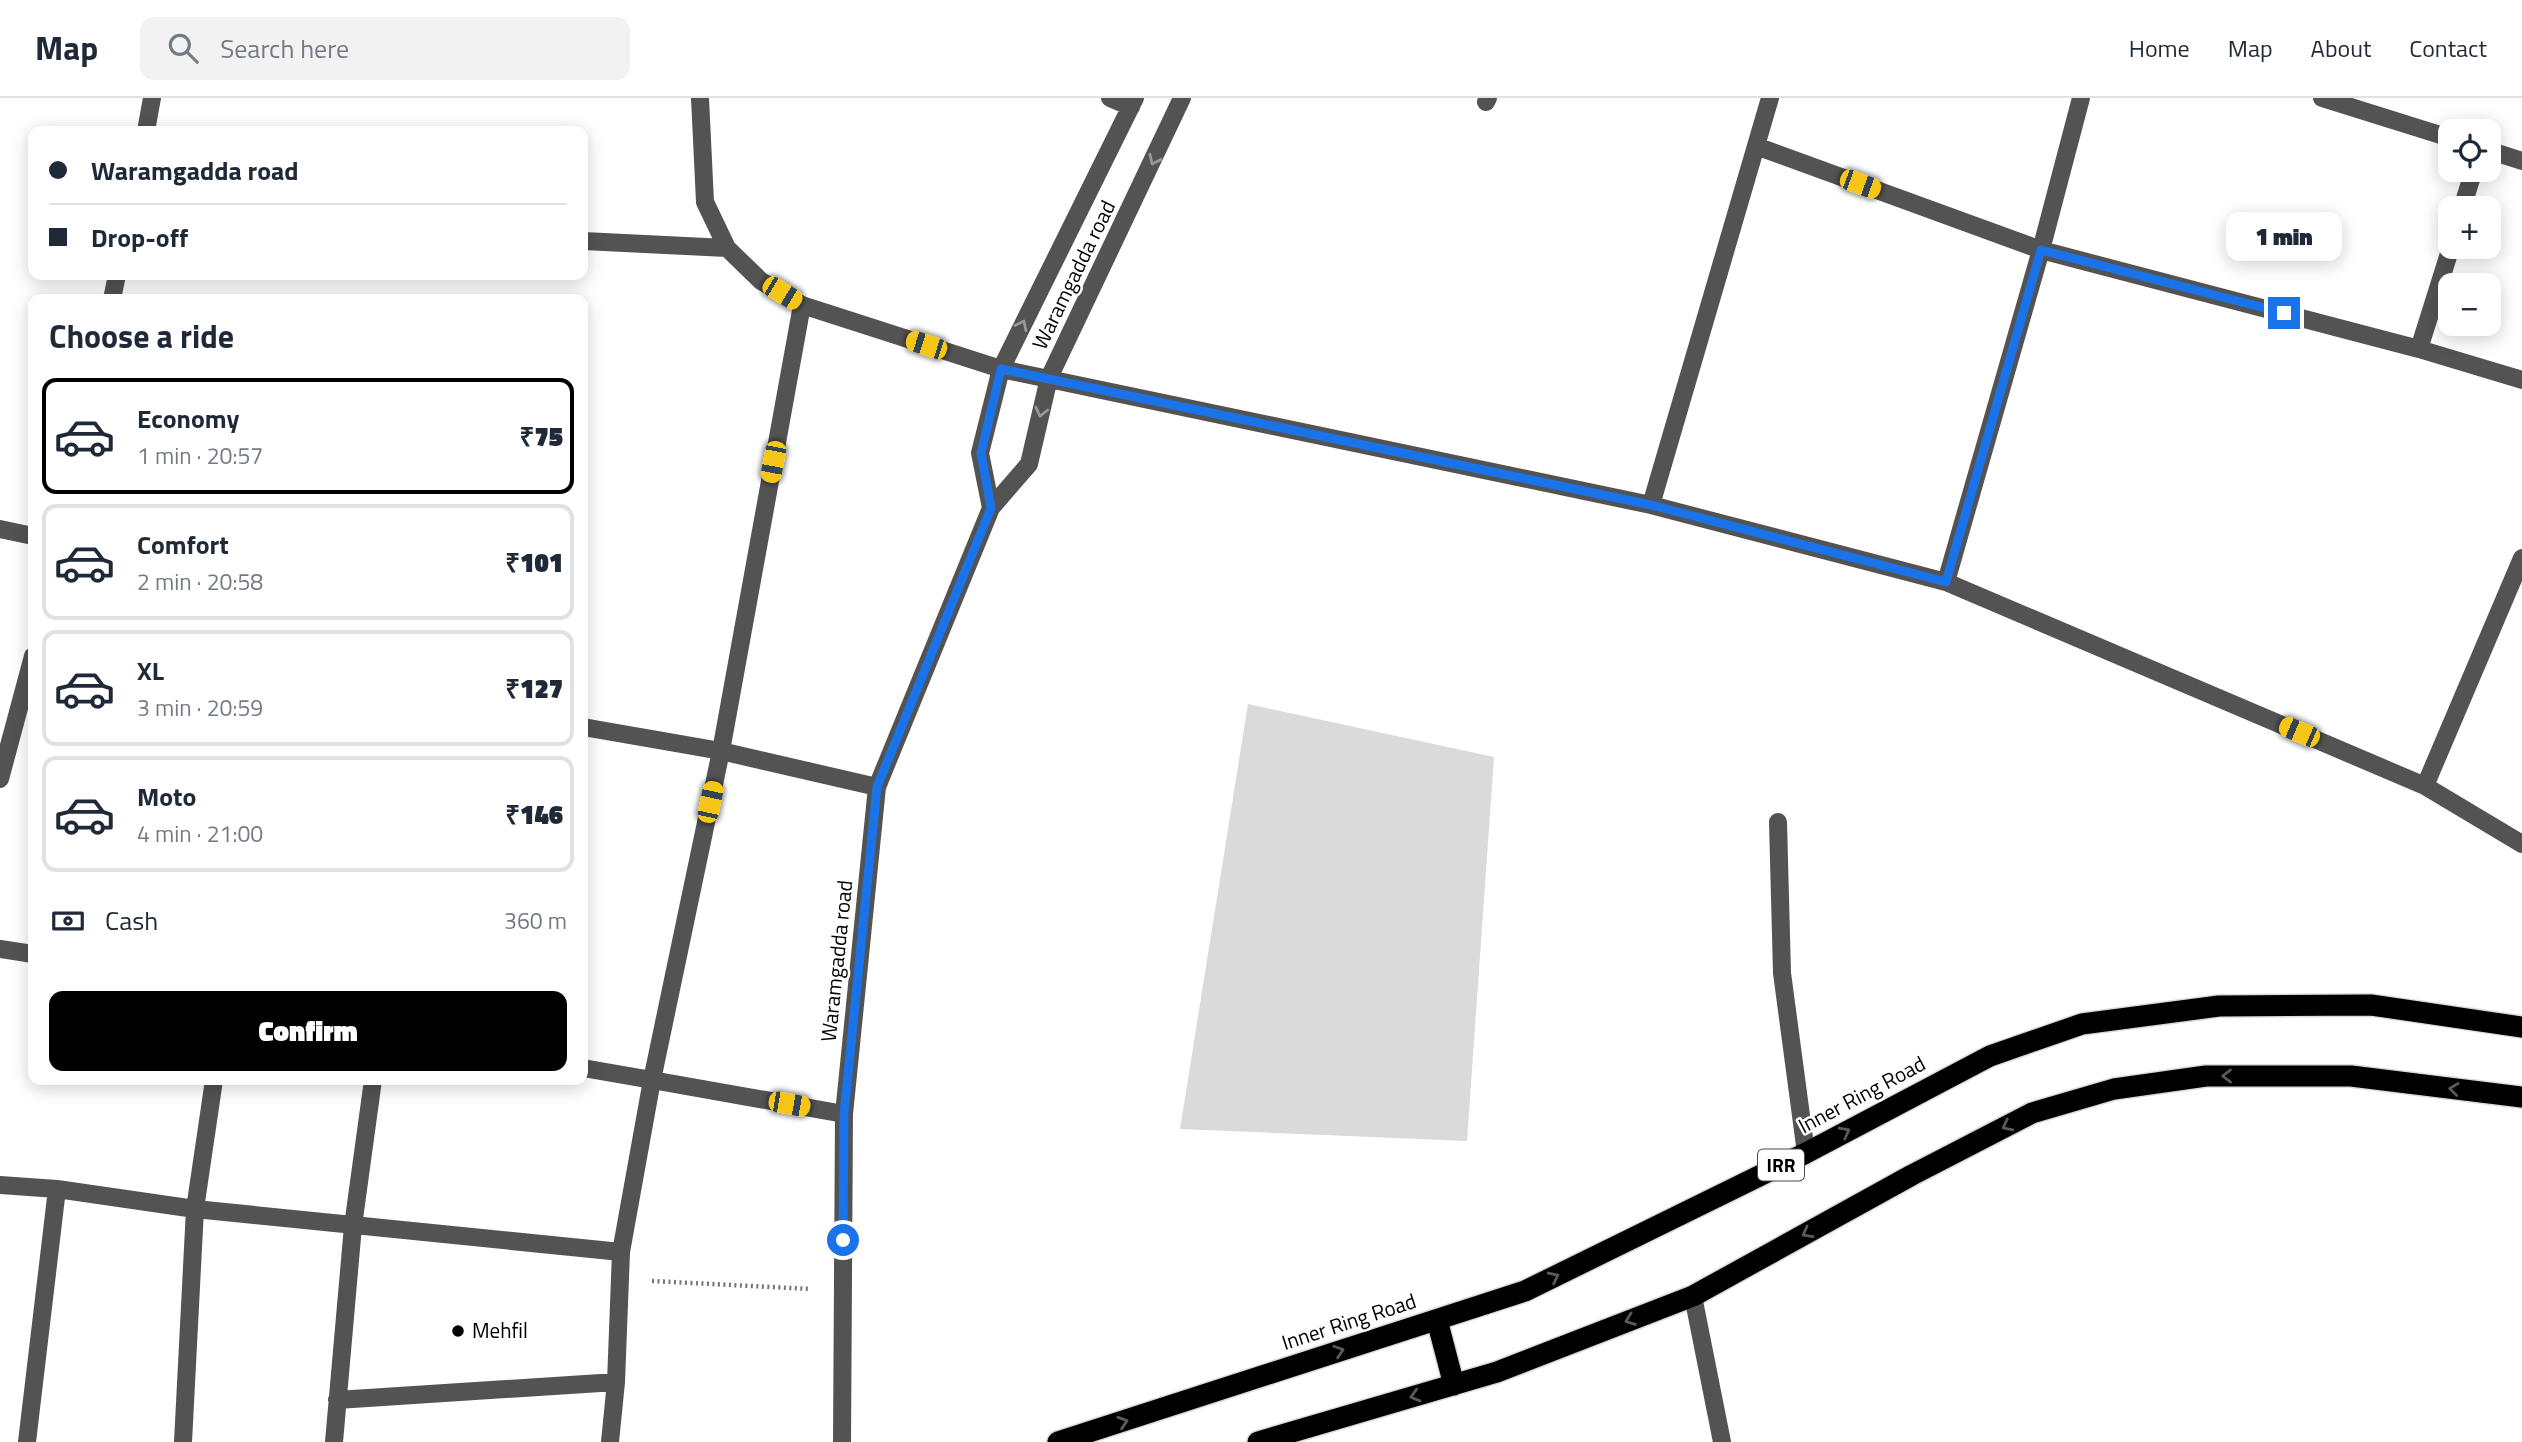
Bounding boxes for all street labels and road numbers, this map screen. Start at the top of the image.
street label: Waramgadda road [1023,194,1123,355]
street label: Waramgadda road [812,878,860,1043]
street label: Inner Ring Road [1792,1047,1931,1141]
road number: IRR [1758,1149,1804,1180]
street label: Inner Ring Road [1277,1284,1420,1358]

